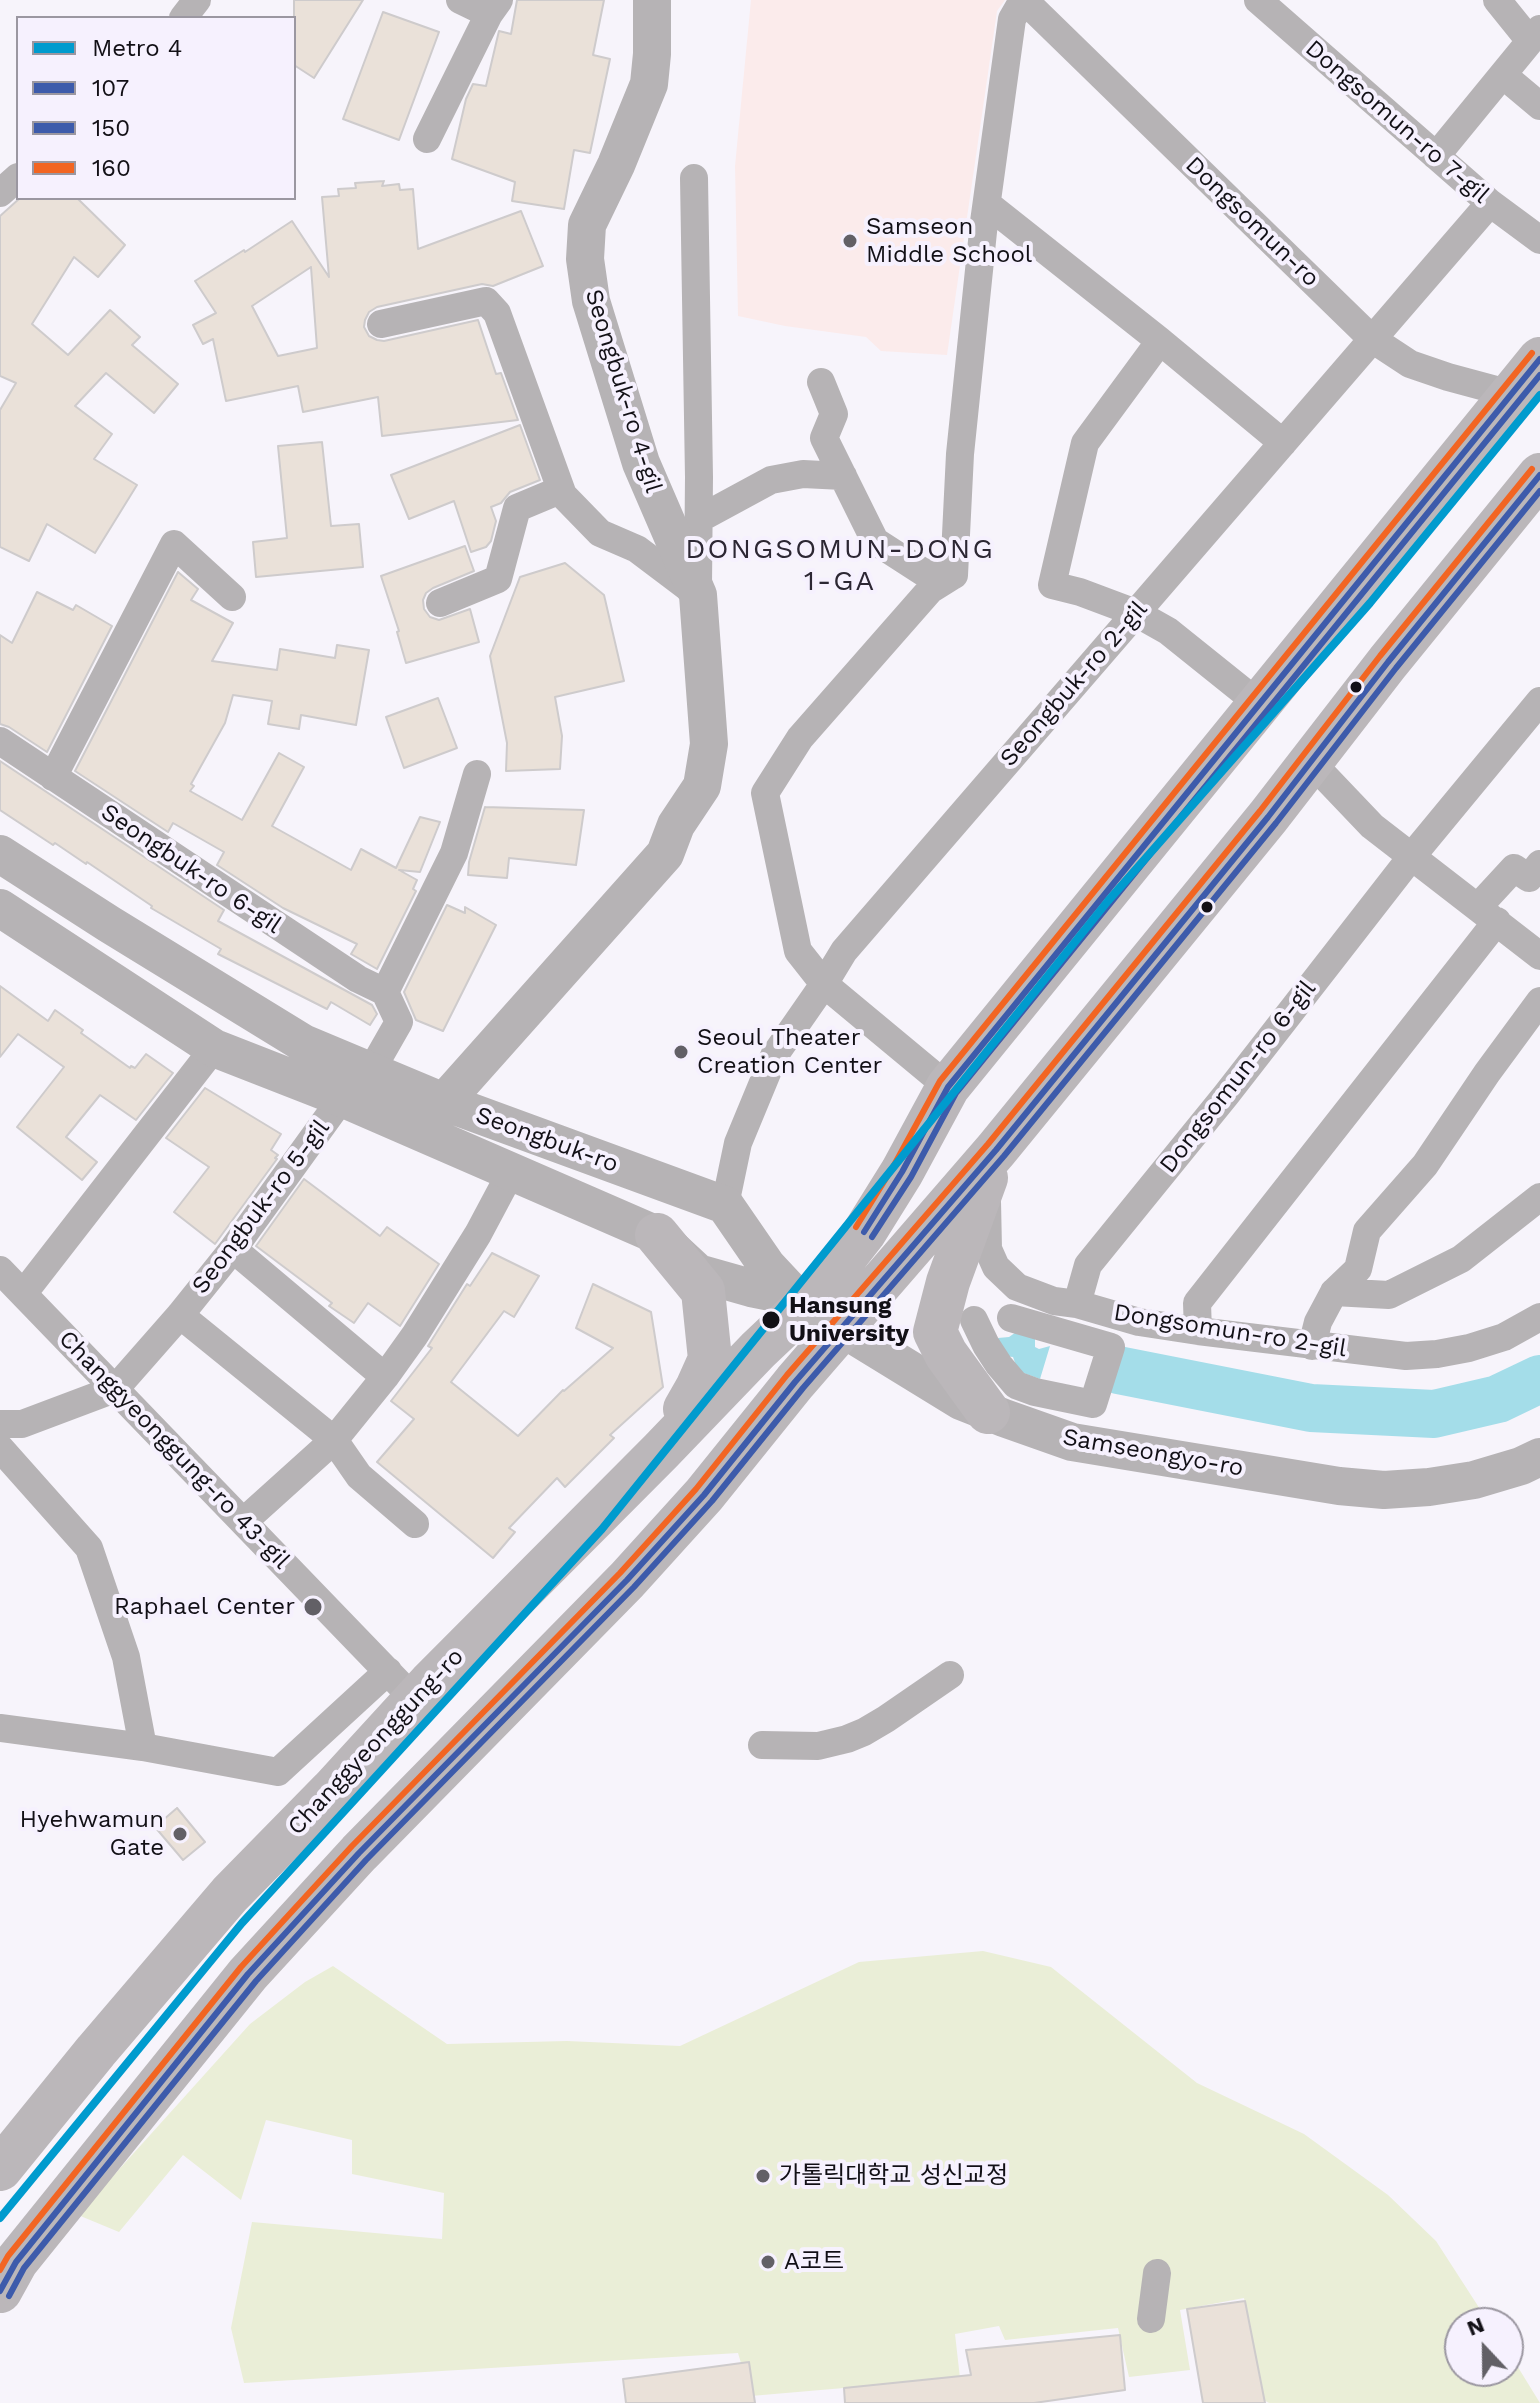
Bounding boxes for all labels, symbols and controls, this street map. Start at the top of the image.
legend [16,16,296,200]
text: Metro 4 [92,34,183,62]
street label: Dongsomun-ro 7-gil [1299,34,1495,210]
text: 107 [92,74,129,102]
text: 150 [92,114,130,142]
street label: Dongsomun-ro [1179,151,1325,293]
text: 160 [92,154,131,182]
place label: Samseon Middle School [866,213,1032,269]
marker: Samseon Middle School [841,232,859,250]
street label: Seongbuk-ro 4-gil [578,286,668,496]
district label: DONGSOMUN-DONG 1-GA [685,533,995,599]
street label: Seongbuk-ro 2-gil [994,595,1154,773]
unlabelled marker [1348,679,1364,695]
street label: Seongbuk-ro 6-gil [95,798,287,940]
unlabelled marker [1199,899,1215,915]
street label: Dongsomun-ro 6-gil [1154,975,1322,1179]
place label: Seoul Theater Creation Center [697,1024,882,1080]
marker: Seoul Theater Creation Center [672,1043,690,1061]
street label: Seongbuk-ro [472,1101,622,1179]
street label: Seongbuk-ro 5-gil [186,1114,336,1300]
place label: Hansung University [789,1292,909,1348]
street label: Dongsomun-ro 2-gil [1112,1298,1348,1364]
marker: Hansung University [760,1309,782,1331]
street label: Changgyeonggung-ro 43-gil [52,1325,296,1575]
street label: Samseongyo-ro [1060,1423,1246,1483]
place label: Raphael Center [114,1593,295,1621]
marker: Raphael Center [302,1596,324,1618]
street label: Changgyeonggung-ro [282,1643,470,1841]
place label: Hyehwamun Gate [20,1806,164,1862]
marker: Hyehwamun Gate [171,1825,189,1843]
place label: 가톨릭대학교 성신교정 [779,2162,1008,2190]
marker: 가톨릭대학교 성신교정 [754,2167,772,2185]
place label: A코트 [784,2248,844,2276]
marker: A코트 [759,2253,777,2271]
north arrow [1444,2307,1524,2387]
text: N [1463,2311,1488,2341]

